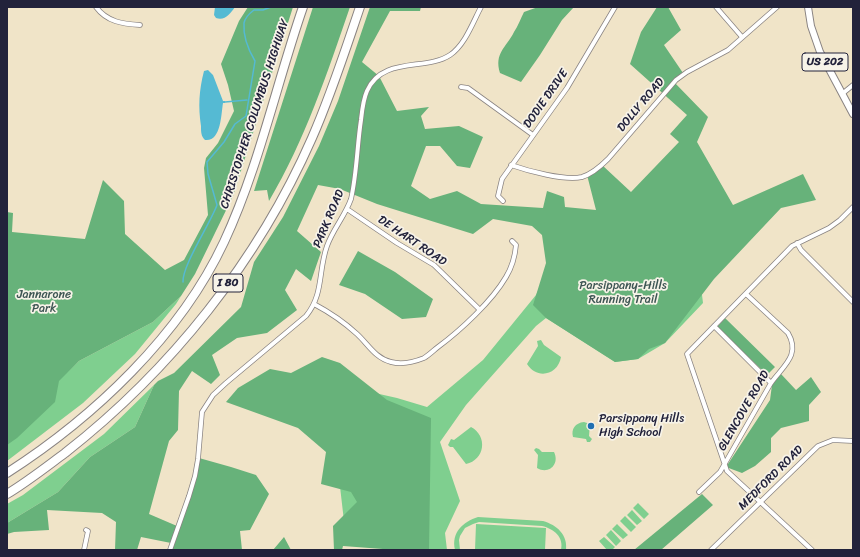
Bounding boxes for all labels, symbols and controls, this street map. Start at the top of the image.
street label: CHRISTOPHER COLUMBUS HIGHWAY [218,18,292,210]
road number: US 202 [802,53,848,71]
street label: DODIE DRIVE [520,67,572,131]
street label: DOLLY ROAD [614,75,668,135]
street label: PARK ROAD [310,188,348,250]
street label: DE HART ROAD [375,213,449,269]
road number: I 80 [213,274,243,292]
park label: Parsippany-Hills Running Trail [579,279,667,307]
park label: Jannarone Park [17,288,71,316]
street label: GLENCOVE ROAD [715,368,773,454]
place label: Parsippany Hills High School [599,412,684,440]
marker: Parsippany Hills High School [586,421,596,431]
street label: MEDFORD ROAD [736,443,806,513]

